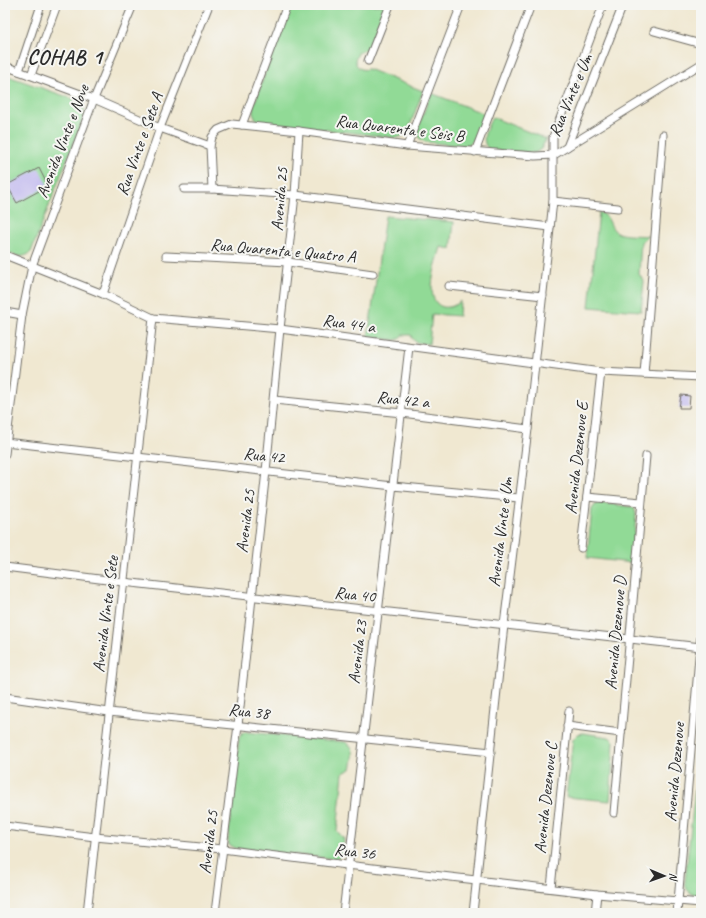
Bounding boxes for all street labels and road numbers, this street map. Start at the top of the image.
street label: Rua Vinte e Um [544,50,597,140]
street label: Avenida Vinte e Nove [31,80,94,201]
street label: Rua Vinte e Sete A [111,89,168,198]
street label: Rua Quarenta e Seis B [335,110,467,147]
street label: Avenida 25 [266,165,293,232]
street label: Rua Quarenta e Quatro A [209,234,358,267]
street label: Rua 44 a [321,309,378,338]
street label: Rua 42 a [376,386,432,413]
street label: Avenida Dezenove E [560,399,593,515]
street label: Rua 42 [242,443,287,468]
street label: Avenida Vinte e Um [483,476,518,588]
street label: Avenida 25 [231,487,260,554]
street label: Avenida Vinte e Sete [88,553,123,673]
street label: Avenida Dezenove D [600,574,631,690]
street label: Rua 40 [333,582,378,607]
street label: Avenida 23 [343,618,372,685]
street label: Rua 38 [227,699,273,724]
street label: Avenida Dezenove [660,720,689,822]
street label: Avenida Dezenove C [529,740,562,855]
street label: Avenida 25 [194,808,223,875]
street label: Rua 36 [333,839,378,865]

